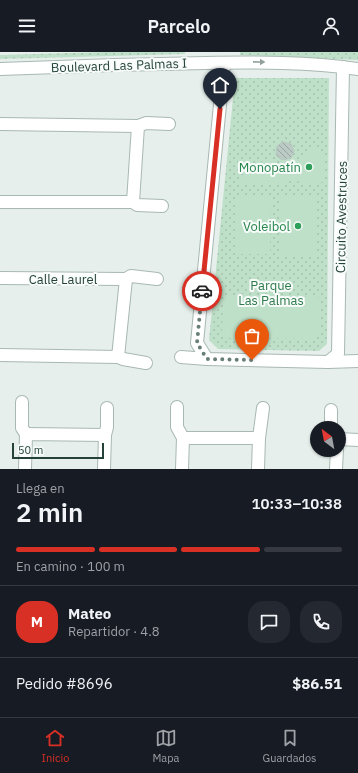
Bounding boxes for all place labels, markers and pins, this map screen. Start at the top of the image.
pin [203,68,237,109]
place label: Monopatín [239,159,301,176]
marker: Monopatín [304,162,314,172]
place label: Voleibol [243,218,290,235]
marker: Voleibol [293,221,303,231]
pin [235,319,269,360]

